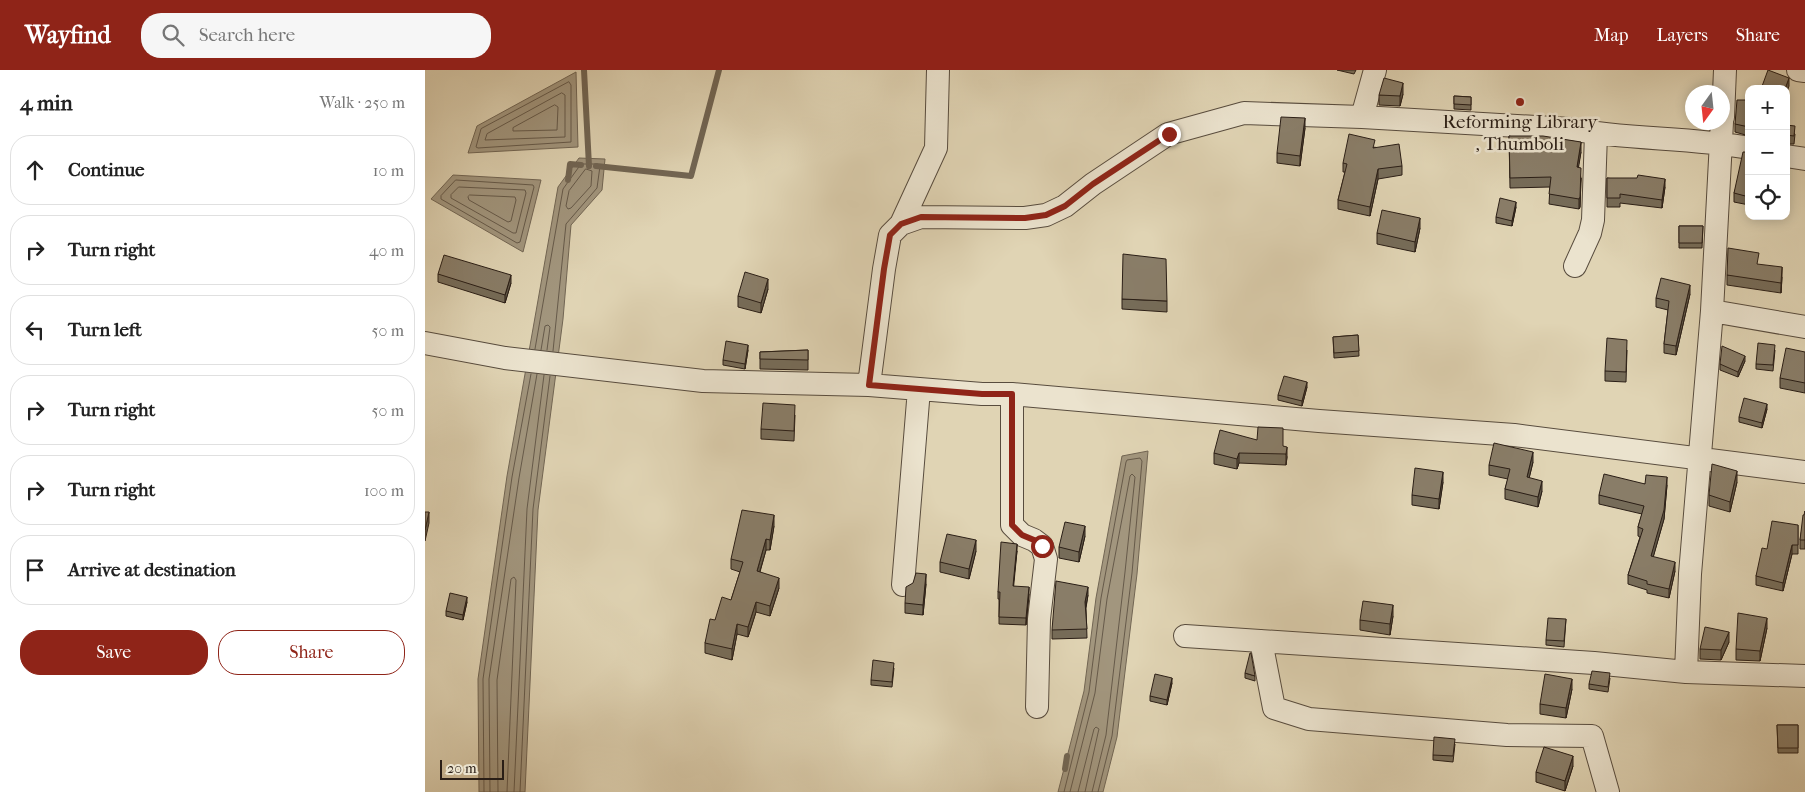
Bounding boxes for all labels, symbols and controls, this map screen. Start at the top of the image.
search box [141,13,491,58]
text: Wayfind [25,21,111,49]
icon: search [159,21,187,49]
text: Search here [199,24,295,46]
text: Map [1594,25,1628,46]
text: Layers [1656,25,1708,46]
text: Share [1736,25,1780,46]
north arrow [1685,85,1730,130]
map controls [1745,85,1790,220]
button: + [1745,85,1790,130]
text: 4 min [20,91,73,115]
text: Walk · 250 m [320,93,405,112]
marker: Reforming Library , Thumboli [1514,96,1526,108]
place label: Reforming Library , Thumboli [1443,111,1598,155]
route end [1158,123,1181,146]
button: − [1745,130,1790,175]
icon: ahead [21,156,49,184]
text: Continue [68,159,144,181]
text: 10 m [373,161,404,180]
button: locate [1745,175,1790,220]
icon: right [21,236,49,264]
text: Turn right [68,239,155,261]
text: 40 m [369,241,404,260]
icon: left [21,316,49,344]
text: Turn left [68,319,142,341]
text: 50 m [372,321,404,340]
icon: right [21,396,49,424]
text: Turn right [68,399,155,421]
text: 50 m [372,401,404,420]
icon: right [21,476,49,504]
text: Turn right [68,479,155,501]
text: 100 m [364,481,404,500]
route start [1031,535,1054,558]
icon: arrive [21,556,49,584]
text: Arrive at destination [68,559,236,581]
button: Save [20,630,208,675]
button: Share [218,630,405,675]
scale bar [440,757,504,780]
text: 20 m [447,760,477,777]

